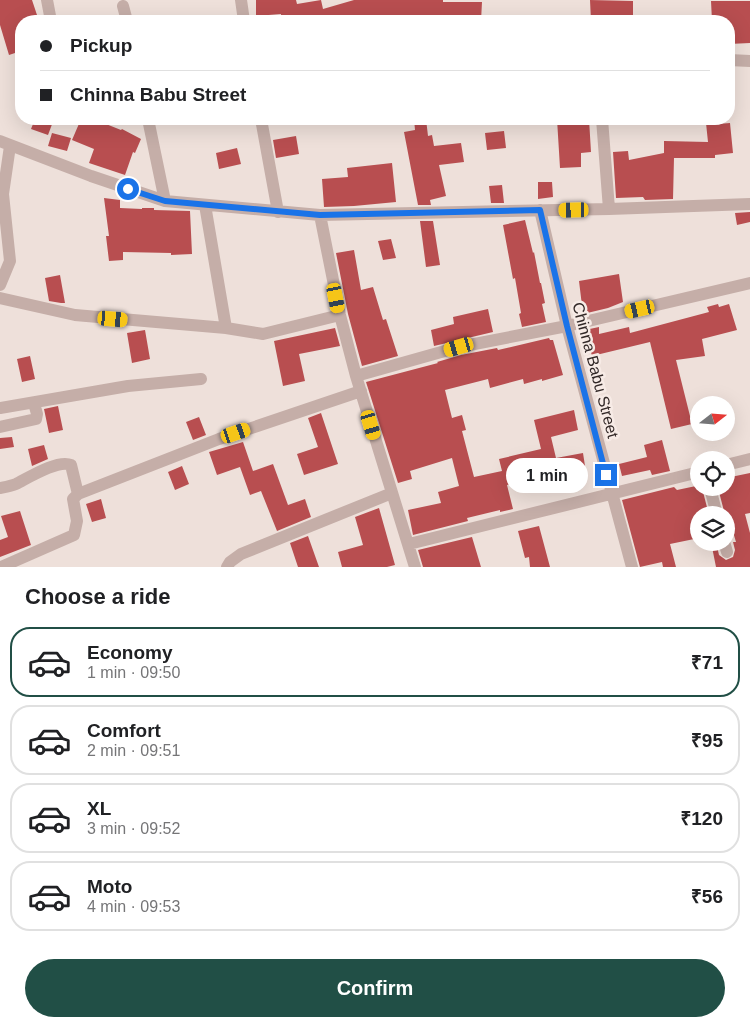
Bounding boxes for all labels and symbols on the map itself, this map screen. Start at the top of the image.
route start [117,178,139,200]
car [558,202,589,218]
car [325,282,346,314]
car [623,298,656,320]
street label: Chinna Babu Street [569,300,622,440]
car [97,310,128,328]
car [442,336,475,358]
north arrow [690,396,735,441]
car [359,408,382,442]
car [219,421,252,445]
callout: 1 min [506,458,588,492]
route end [595,464,617,486]

